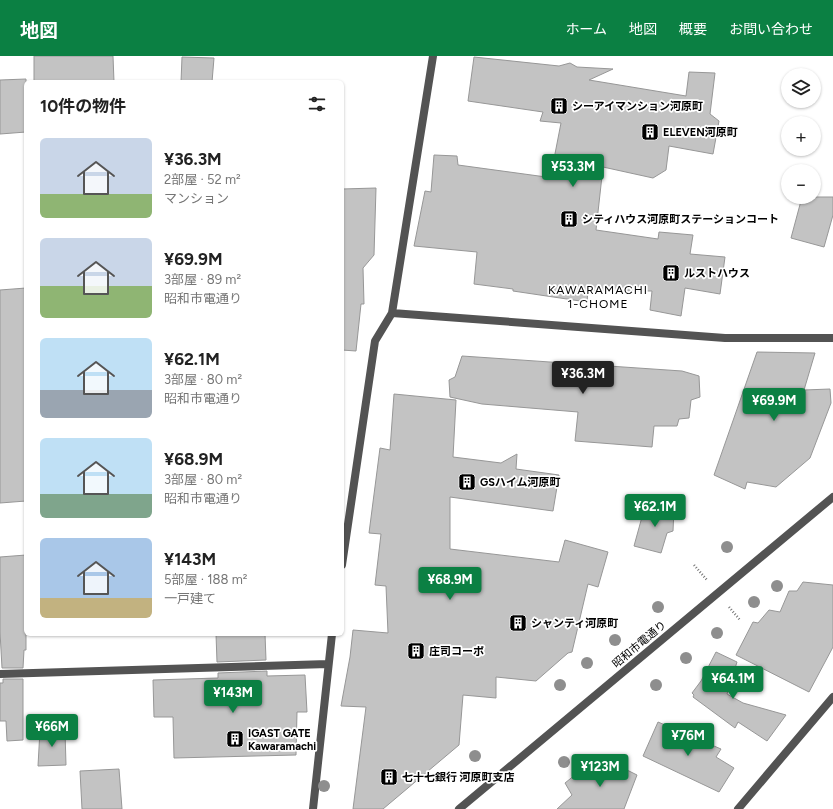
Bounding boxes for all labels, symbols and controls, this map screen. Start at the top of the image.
text: 地図 [20,19,58,42]
text: ホーム [565,21,607,38]
text: 地図 [629,21,657,38]
text: 概要 [679,21,707,38]
text: お問い合わせ [729,21,813,38]
map controls [781,68,821,204]
button: layers [781,68,821,108]
icon: filters [306,93,328,115]
text: 10件の物件 [40,96,126,116]
building icon: シーアイマンション河原町 [549,96,569,116]
place label: シーアイマンション河原町 [572,100,703,113]
button: + [781,116,821,156]
building icon: ELEVEN河原町 [640,122,660,142]
place label: ELEVEN河原町 [663,126,738,139]
text: ¥36.3M [164,149,222,169]
icon: home [72,154,120,202]
pin: ¥53.3M [540,154,606,188]
text: ¥53.3M [551,159,595,174]
button: − [781,164,821,204]
text: 2部屋 · 52 m² [164,172,241,187]
text: マンション [164,191,229,206]
building icon: シティハウス河原町ステーションコート [559,209,579,229]
place label: シティハウス河原町ステーションコート [582,213,779,226]
text: ¥69.9M [164,249,223,269]
icon: home [72,254,120,302]
building icon: ルストハウス [661,263,681,283]
place label: ルストハウス [684,267,750,280]
text: 3部屋 · 89 m² [164,272,241,287]
district label: KAWARAMACHI 1-CHOME [548,283,648,311]
text: 昭和市電通り [164,291,242,306]
text: ¥62.1M [164,349,220,369]
icon: home [72,354,120,402]
pin: ¥36.3M [550,361,616,395]
text: ¥36.3M [561,366,605,381]
text: 3部屋 · 80 m² [164,372,242,387]
pin: ¥69.9M [741,388,807,422]
text: 昭和市電通り [164,391,242,406]
text: ¥69.9M [752,393,796,408]
text: ¥68.9M [164,449,223,469]
icon: home [72,454,120,502]
text: 3部屋 · 80 m² [164,472,242,487]
building icon: GSハイム河原町 [457,472,477,492]
place label: GSハイム河原町 [480,476,560,489]
text: 昭和市電通り [164,491,242,506]
pin: ¥62.1M [622,494,688,528]
text: ¥62.1M [634,499,676,514]
text: ¥143M [164,549,216,569]
icon: home [72,554,120,602]
pin: ¥68.9M [417,567,483,601]
text: 5部屋 · 188 m² [164,572,248,587]
text: ¥68.9M [427,572,473,587]
text: 一戸建て [164,591,216,606]
building icon: シャンティ河原町 [508,613,528,633]
place label: シャンティ河原町 [531,617,618,630]
street label: 昭和市電通り [610,618,669,671]
building icon: 庄司コーポ [406,641,426,661]
place label: 庄司コーポ [429,645,484,658]
pin: ¥64.1M [700,666,766,700]
text: ¥64.1M [711,671,755,686]
pin: ¥143M [205,680,261,714]
text: ¥143M [213,685,253,700]
pin: ¥66M [28,714,76,748]
text: ¥66M [35,719,69,734]
pin: ¥76M [664,723,712,757]
place label: IGAST GATE Kawaramachi [248,727,316,753]
text: ¥76M [671,728,705,743]
building icon: IGAST GATE Kawaramachi [225,729,245,749]
pin: ¥123M [572,754,628,788]
text: ¥123M [580,759,620,774]
building icon: 七十七銀行 河原町支店 [379,767,399,787]
place label: 七十七銀行 河原町支店 [402,771,515,784]

